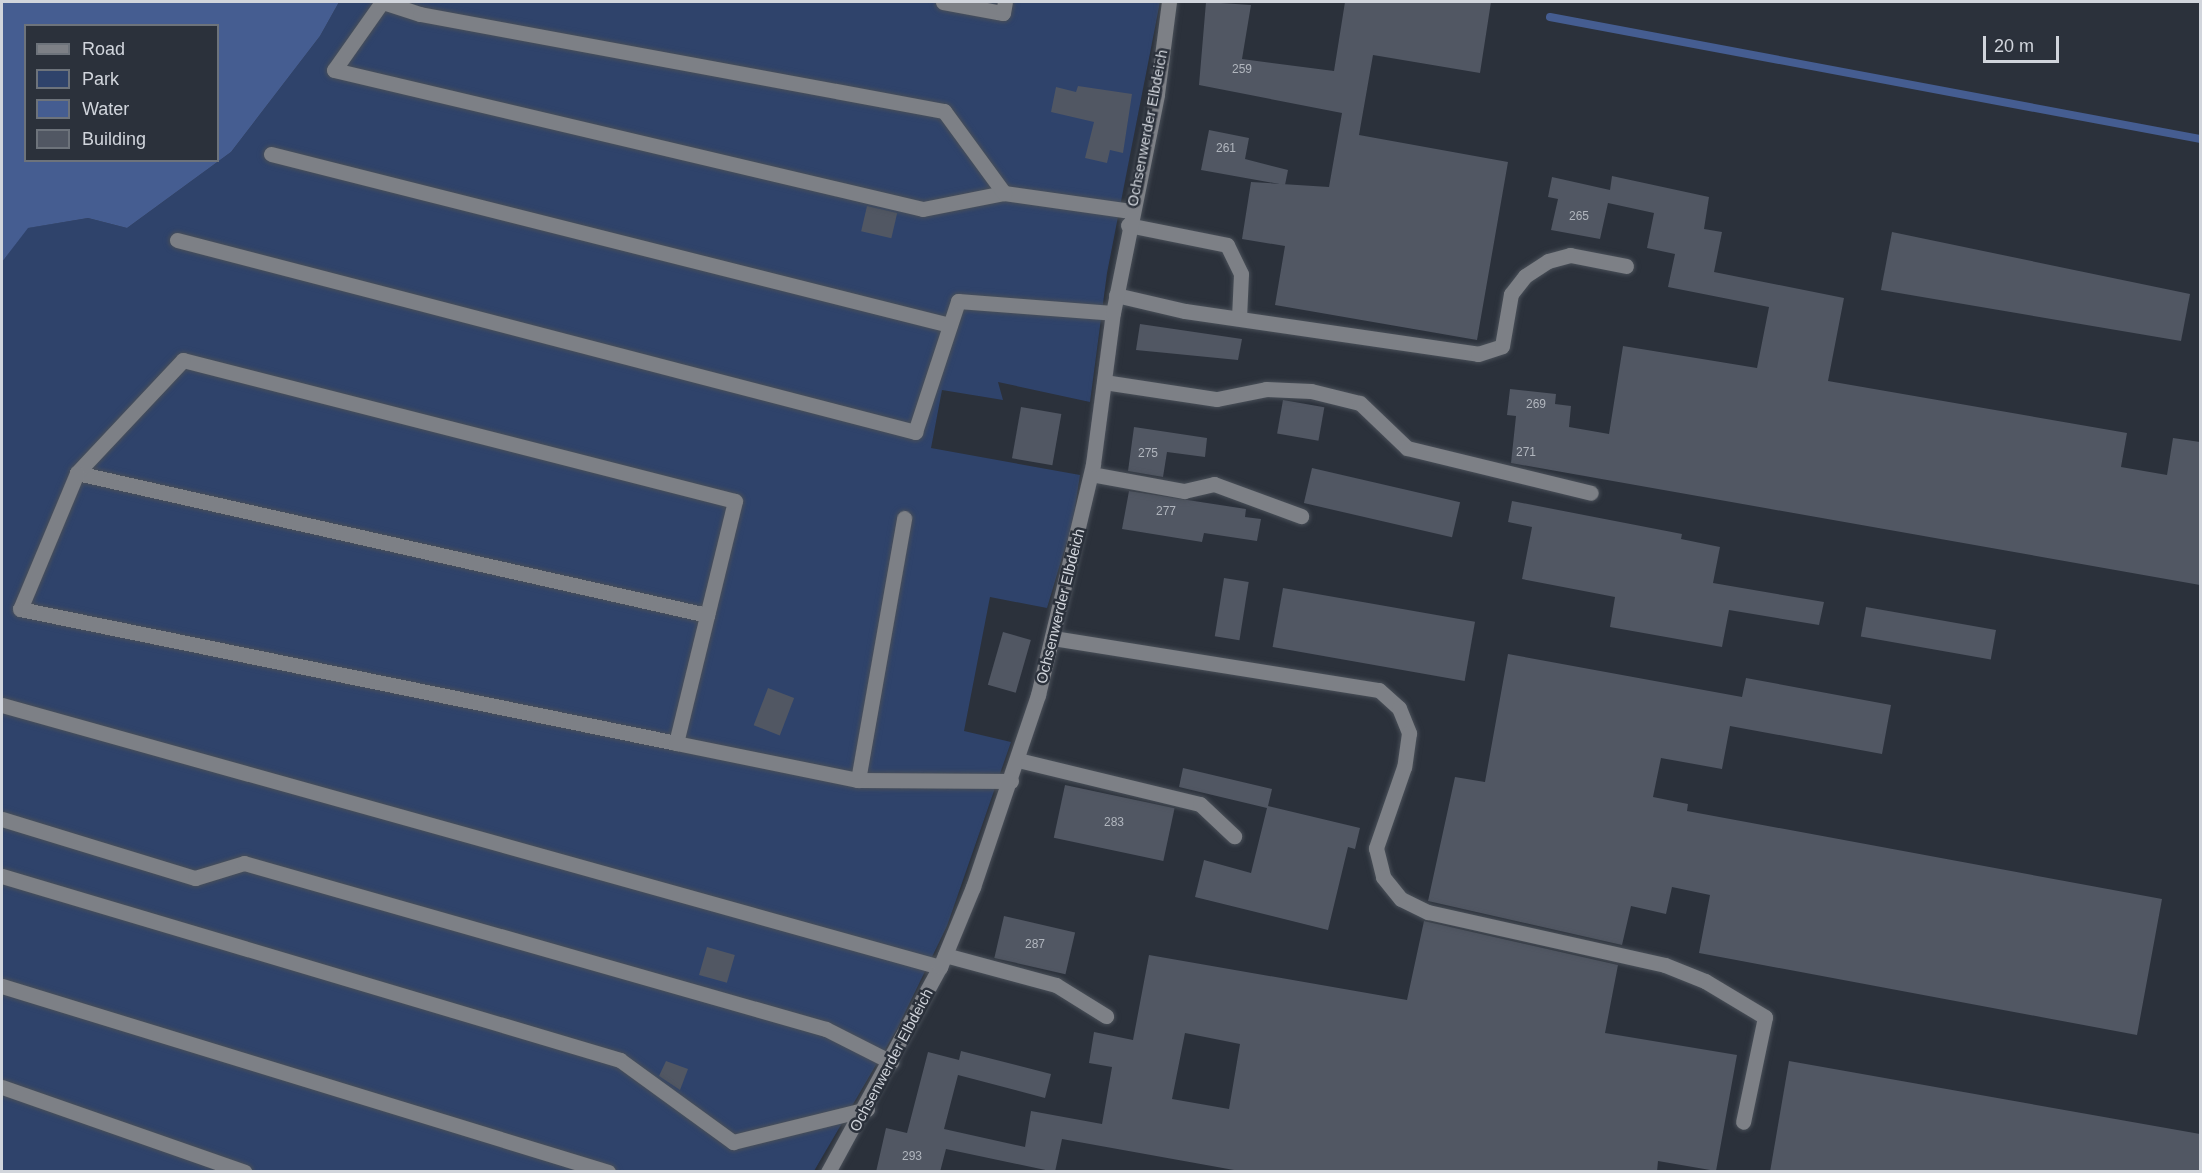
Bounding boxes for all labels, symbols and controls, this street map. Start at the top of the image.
legend [24,24,219,162]
scale bar [1986,24,2062,62]
text: 20 m [1994,36,2034,56]
text: Road [82,39,125,59]
street label: Ochsenwerder Elbdeich [1123,48,1171,208]
house number: 259 [1232,63,1252,77]
text: Park [82,69,119,89]
text: Water [82,99,129,119]
text: Building [82,129,146,149]
house number: 261 [1216,142,1236,156]
house number: 265 [1569,210,1589,224]
house number: 269 [1526,398,1546,412]
house number: 271 [1516,446,1536,460]
house number: 275 [1138,447,1158,461]
house number: 277 [1156,505,1176,519]
street label: Ochsenwerder Elbdeich [1032,527,1088,685]
house number: 283 [1104,816,1124,830]
house number: 287 [1025,938,1045,952]
street label: Ochsenwerder Elbdeich [846,985,936,1135]
house number: 293 [902,1150,922,1164]

